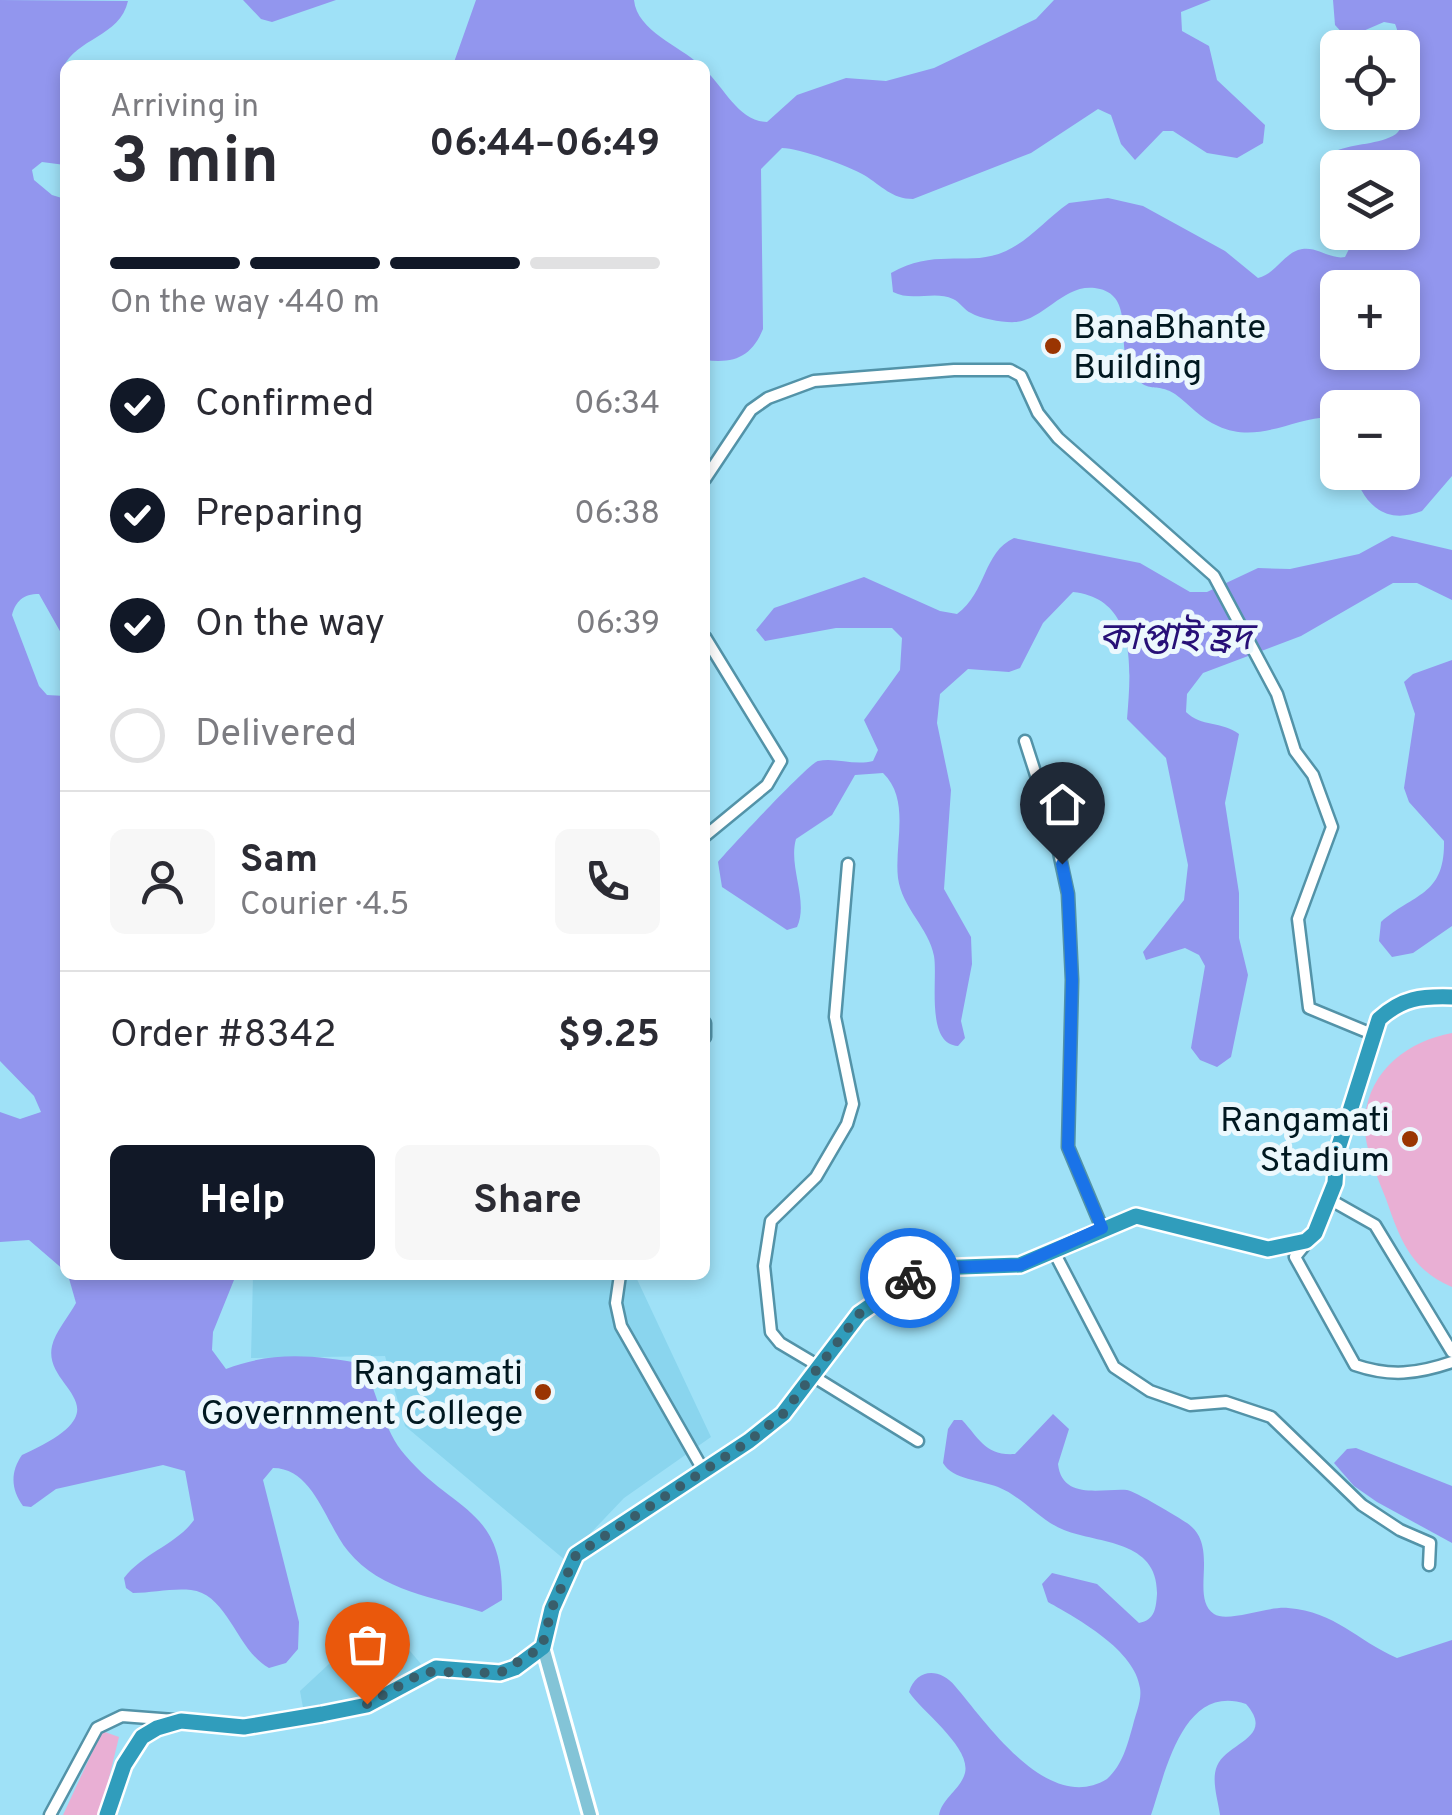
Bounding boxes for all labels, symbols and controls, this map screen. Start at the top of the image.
map controls [1320,30,1420,490]
button: locate [1320,30,1420,130]
text: Arriving in [110,88,259,128]
text: 06:44–06:49 [429,121,660,170]
text: 3 min [110,124,279,206]
button: layers [1320,150,1420,250]
button: + [1320,270,1420,370]
text: On the way · 440 m [110,284,380,324]
place label: BanaBhante Building [1073,307,1266,391]
marker: BanaBhante Building [1042,335,1064,357]
icon: check [110,378,165,433]
text: Confirmed [195,381,374,430]
text: 06:34 [574,385,660,425]
button: − [1320,390,1420,490]
icon: check [110,488,165,543]
text: Preparing [195,491,364,540]
text: 06:38 [574,495,660,535]
icon: check [110,598,165,653]
text: On the way [195,601,385,650]
text: 06:39 [575,605,660,645]
water label: কাপ্তাই হ্রদ [1098,614,1259,664]
text: Delivered [195,711,357,760]
pin [1020,762,1105,865]
icon: home [1035,777,1090,832]
button: person [110,829,215,934]
button: phone [555,829,660,934]
text: Sam [240,837,318,886]
text: Courier · 4.5 [240,886,409,926]
text: Order #8342 [110,1012,337,1061]
text: $9.25 [558,1012,660,1061]
place label: Rangamati Stadium [1220,1100,1390,1184]
marker: Rangamati Stadium [1399,1128,1421,1150]
button: Help [110,1145,375,1260]
button: Share [395,1145,660,1260]
courier [860,1228,960,1328]
icon: bike [883,1251,938,1306]
place label: Rangamati Government College [201,1353,523,1437]
marker: Rangamati Government College [532,1381,554,1403]
pin [325,1602,410,1705]
icon: bag [340,1617,395,1672]

